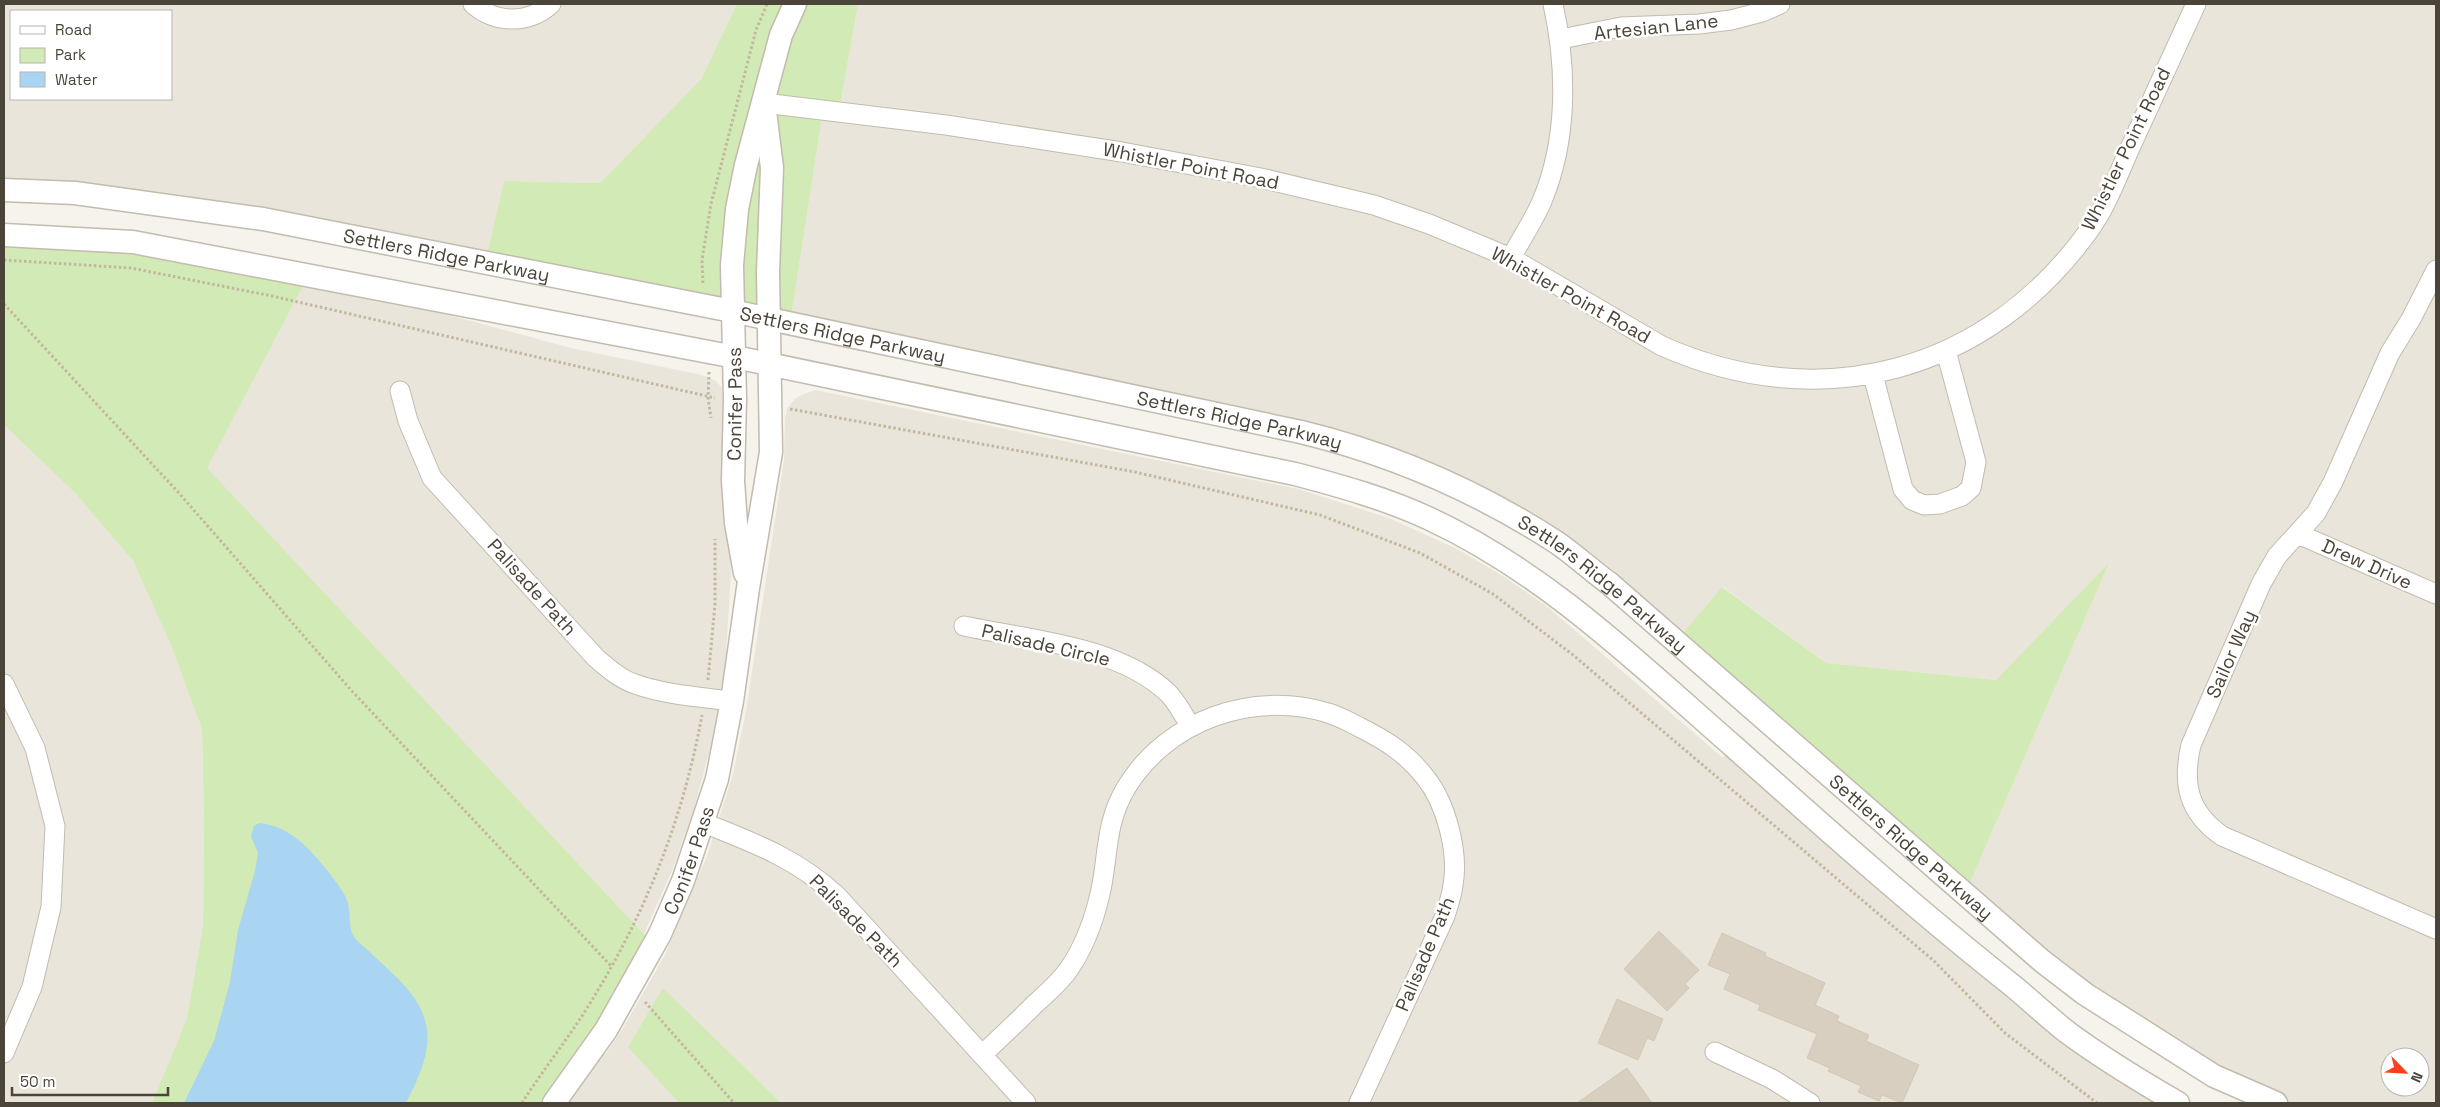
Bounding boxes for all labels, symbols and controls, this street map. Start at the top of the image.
street label: Artesian Lane [1592,8,1720,46]
legend [10,10,172,100]
text: Road [55,20,92,39]
text: Park [55,45,86,64]
street label: Whistler Point Road [2076,63,2176,235]
text: Water [55,70,98,89]
street label: Whistler Point Road [1101,137,1281,195]
street label: Settlers Ridge Parkway [341,223,552,287]
street label: Whistler Point Road [1487,241,1655,349]
street label: Settlers Ridge Parkway [738,301,948,369]
street label: Conifer Pass [721,347,748,461]
street label: Settlers Ridge Parkway [1135,385,1345,455]
street label: Settlers Ridge Parkway [1514,509,1693,658]
street label: Palisade Path [482,533,582,641]
street label: Drew Drive [2318,533,2416,595]
street label: Sailor Way [2200,606,2262,702]
street label: Palisade Circle [979,618,1113,672]
street label: Settlers Ridge Parkway [1824,769,1999,925]
street label: Conifer Pass [657,803,720,918]
street label: Palisade Path [804,869,908,973]
street label: Palisade Path [1390,893,1460,1015]
north arrow [2380,1047,2430,1097]
scale bar [12,1064,169,1096]
text: N [2407,1069,2427,1085]
text: 50 m [20,1072,55,1091]

